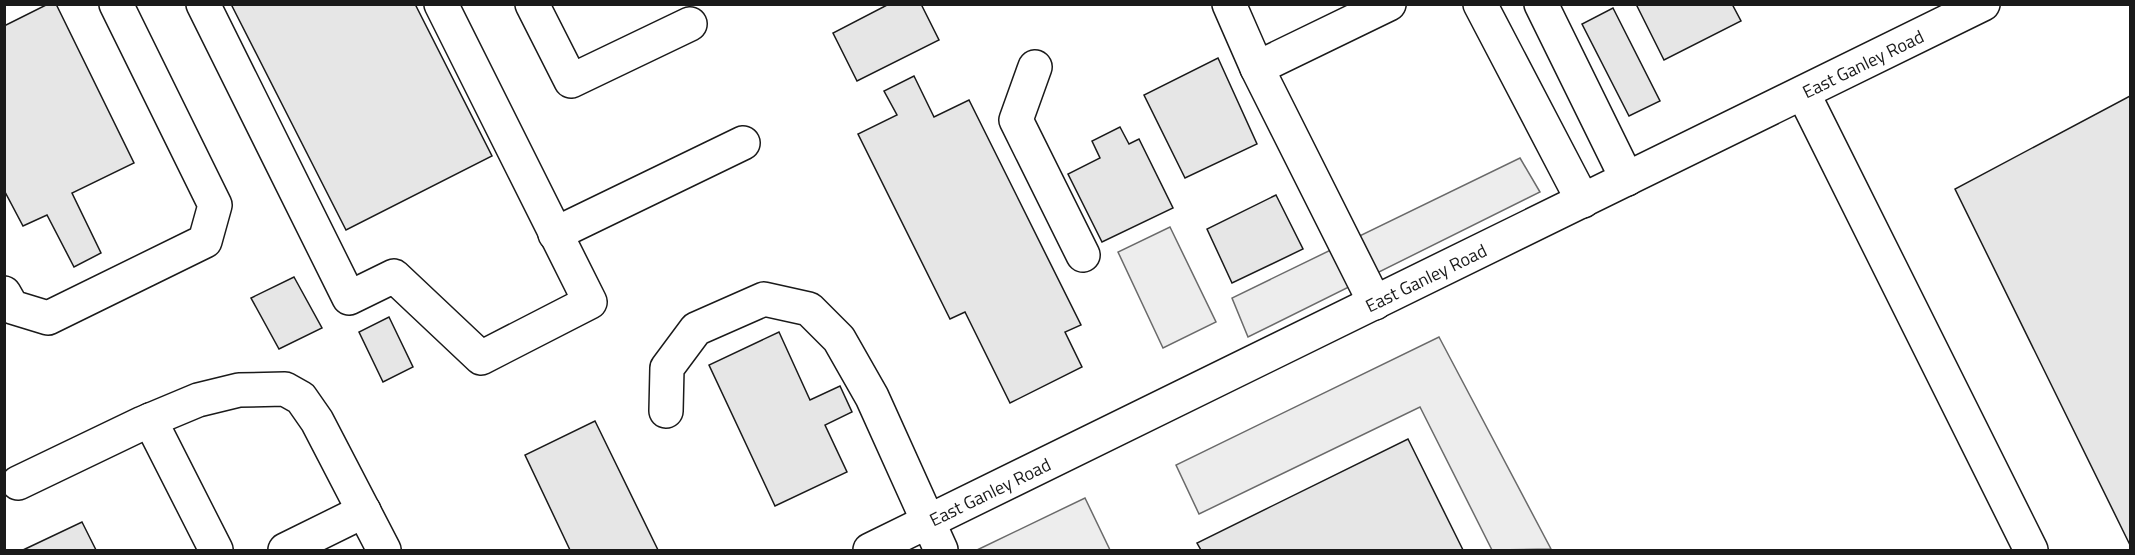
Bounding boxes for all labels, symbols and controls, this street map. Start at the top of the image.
street label: East Ganley Road [1798,23,1928,105]
street label: East Ganley Road [1361,237,1491,319]
street label: East Ganley Road [925,451,1055,533]

